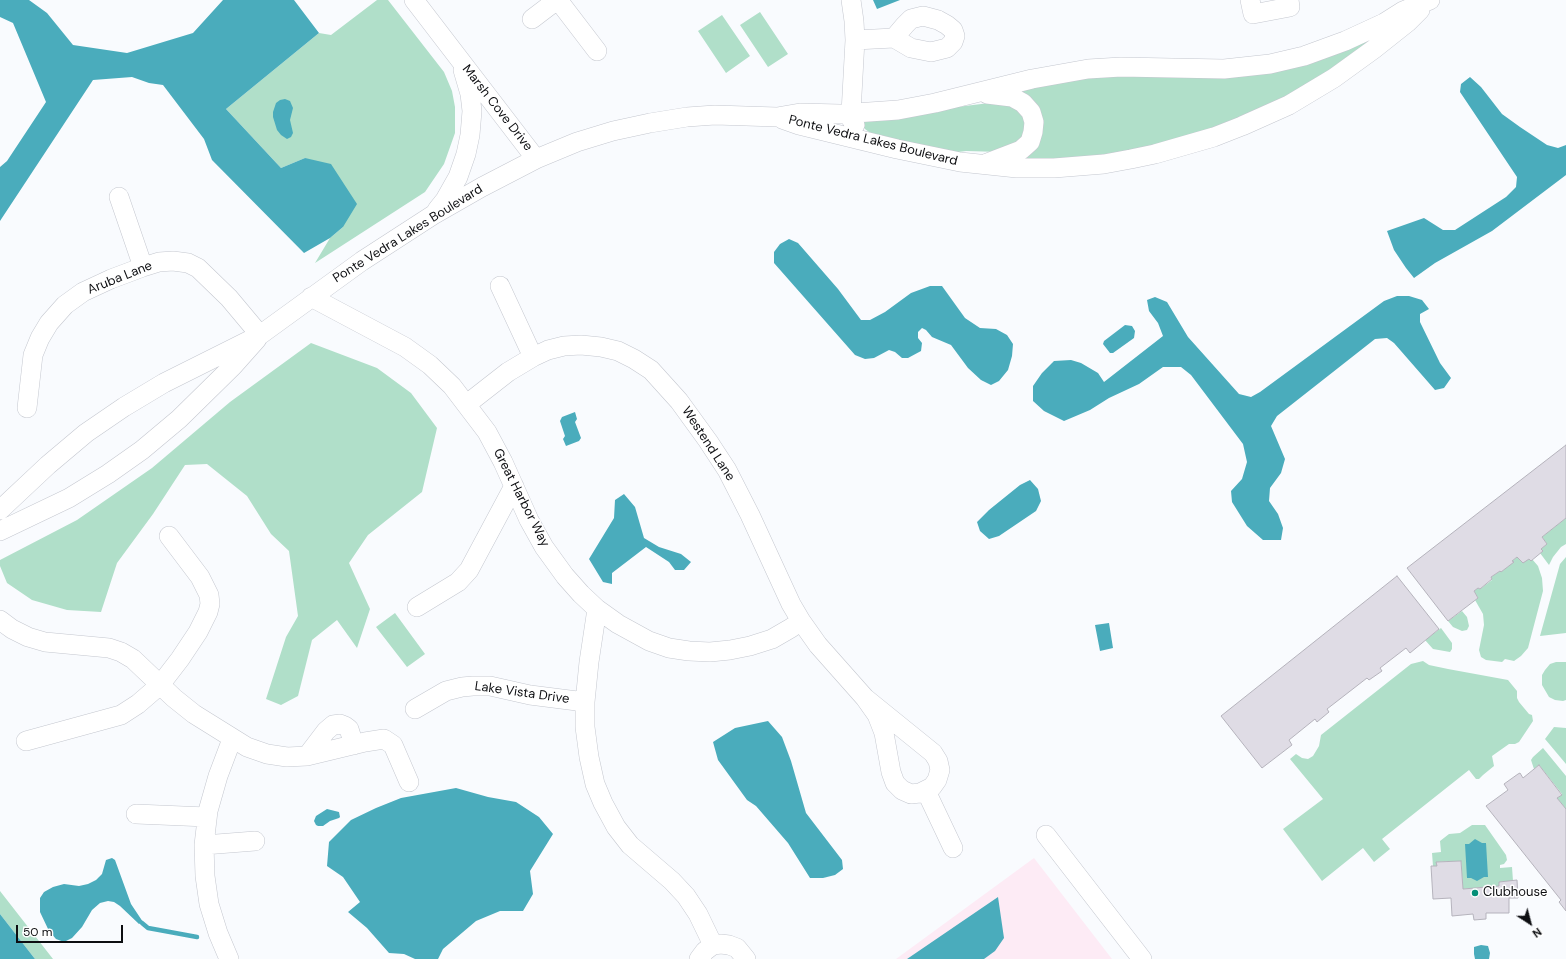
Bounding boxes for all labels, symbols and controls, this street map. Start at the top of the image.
street label: Marsh Cove Drive [458,62,536,154]
street label: Ponte Vedra Lakes Boulevard [787,112,959,170]
street label: Ponte Vedra Lakes Boulevard [330,181,486,287]
street label: Aruba Lane [85,258,155,298]
street label: Westend Lane [678,404,738,484]
street label: Great Harbor Way [490,446,552,550]
street label: Lake Vista Drive [474,679,570,707]
place label: Clubhouse [1483,885,1547,901]
marker: Clubhouse [1470,888,1480,898]
north arrow [1510,903,1550,943]
scale bar [18,917,125,943]
text: 50 m [23,924,52,940]
text: N [1530,925,1544,941]

